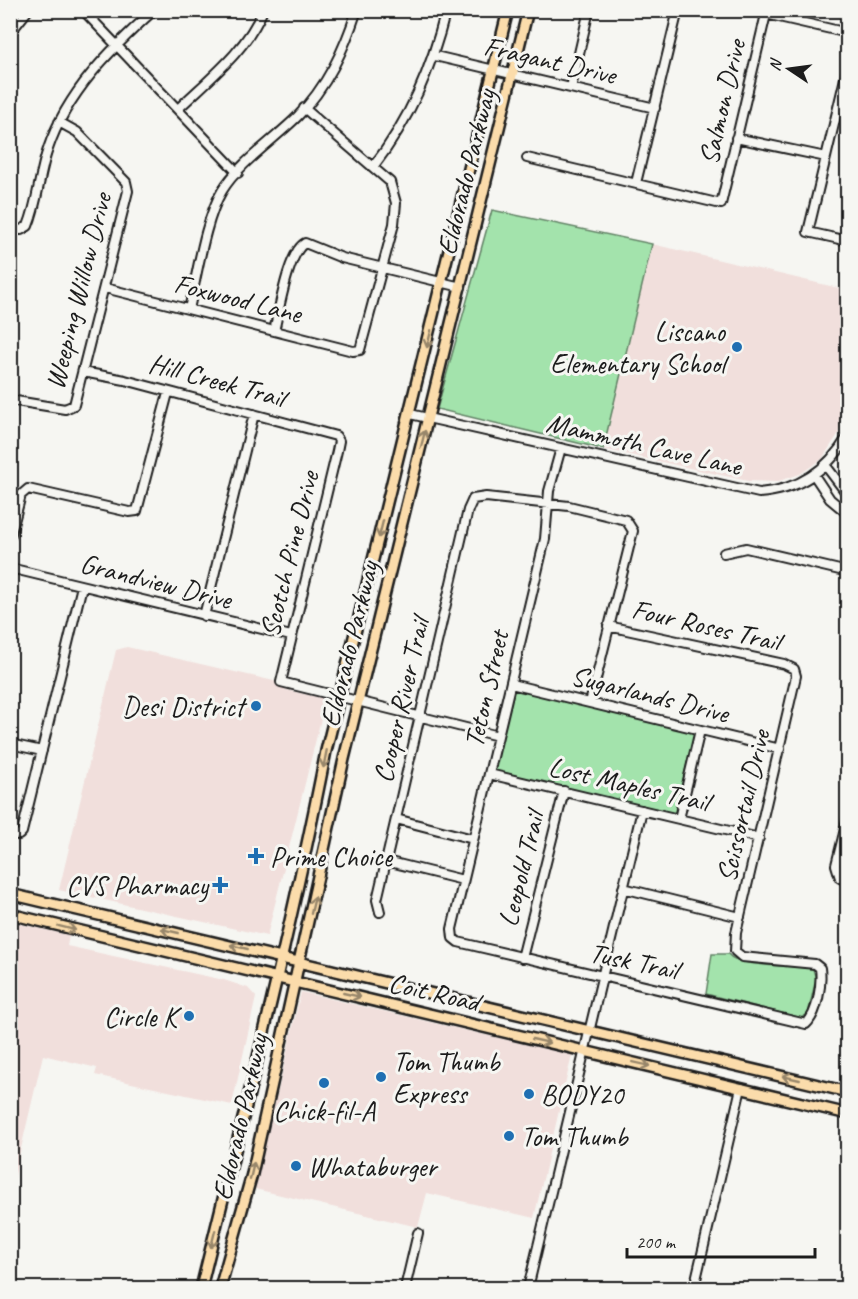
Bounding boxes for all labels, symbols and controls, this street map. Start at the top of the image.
street label: Fragant Drive [481,28,621,93]
street label: Salmon Drive [691,34,754,168]
north arrow [759,39,819,99]
text: N [765,56,787,73]
street label: Eldorado Parkway [429,83,504,258]
street label: Weeping Willow Drive [37,188,120,393]
street label: Foxwood Lane [171,265,307,331]
place label: Liscano Elementary School [550,314,730,381]
one-way arrow [422,329,434,348]
marker: Liscano Elementary School [730,340,744,354]
street label: Hill Creek Trail [145,345,294,416]
street label: Mammoth Cave Lane [543,405,747,484]
one-way arrow [417,429,429,448]
street label: Scotch Pine Drive [252,466,327,640]
one-way arrow [375,519,387,538]
street label: Grandview Drive [77,545,237,617]
street label: Eldorado Parkway [312,555,387,730]
street label: Four Roses Trail [629,591,789,660]
street label: Cooper River Trail [365,609,438,786]
street label: Teton Street [456,625,517,751]
street label: Sugarlands Drive [568,658,734,731]
place label: Desi District [122,689,248,724]
marker: Desi District [249,699,263,713]
street label: Scissortail Drive [709,725,778,885]
one-way arrow [319,748,330,768]
street label: Lost Maples Trail [546,749,718,821]
street label: Leopold Trail [490,803,553,930]
place label: Prime Choice [270,839,394,874]
marker: Prime Choice [247,847,265,865]
place label: CVS Pharmacy [66,868,210,903]
marker: CVS Pharmacy [213,878,227,892]
one-way arrow [308,895,319,915]
one-way arrow [58,922,77,934]
one-way arrow [161,925,180,936]
street label: Tusk Trail [587,935,686,989]
one-way arrow [230,941,250,952]
street label: Coit Road [386,965,486,1020]
one-way arrow [342,990,361,1002]
place label: Circle K [104,999,183,1034]
marker: Circle K [182,1009,196,1023]
street label: Eldorado Parkway [204,1028,277,1203]
one-way arrow [532,1035,551,1047]
place label: Tom Thumb Express [393,1044,501,1111]
one-way arrow [631,1059,650,1071]
marker: Tom Thumb Express [374,1070,388,1084]
one-way arrow [781,1071,800,1083]
marker: Chick-fil-A [317,1076,331,1090]
place label: BODY20 [541,1077,626,1112]
marker: BODY20 [522,1087,536,1101]
place label: Chick-fil-A [273,1093,377,1128]
place label: Tom Thumb [521,1119,629,1154]
marker: Tom Thumb [502,1129,516,1143]
place label: Whataburger [308,1149,438,1184]
marker: Whataburger [289,1159,303,1173]
one-way arrow [247,1162,259,1181]
scale bar [627,1221,814,1259]
one-way arrow [207,1229,219,1248]
text: 200 m [636,1231,677,1253]

